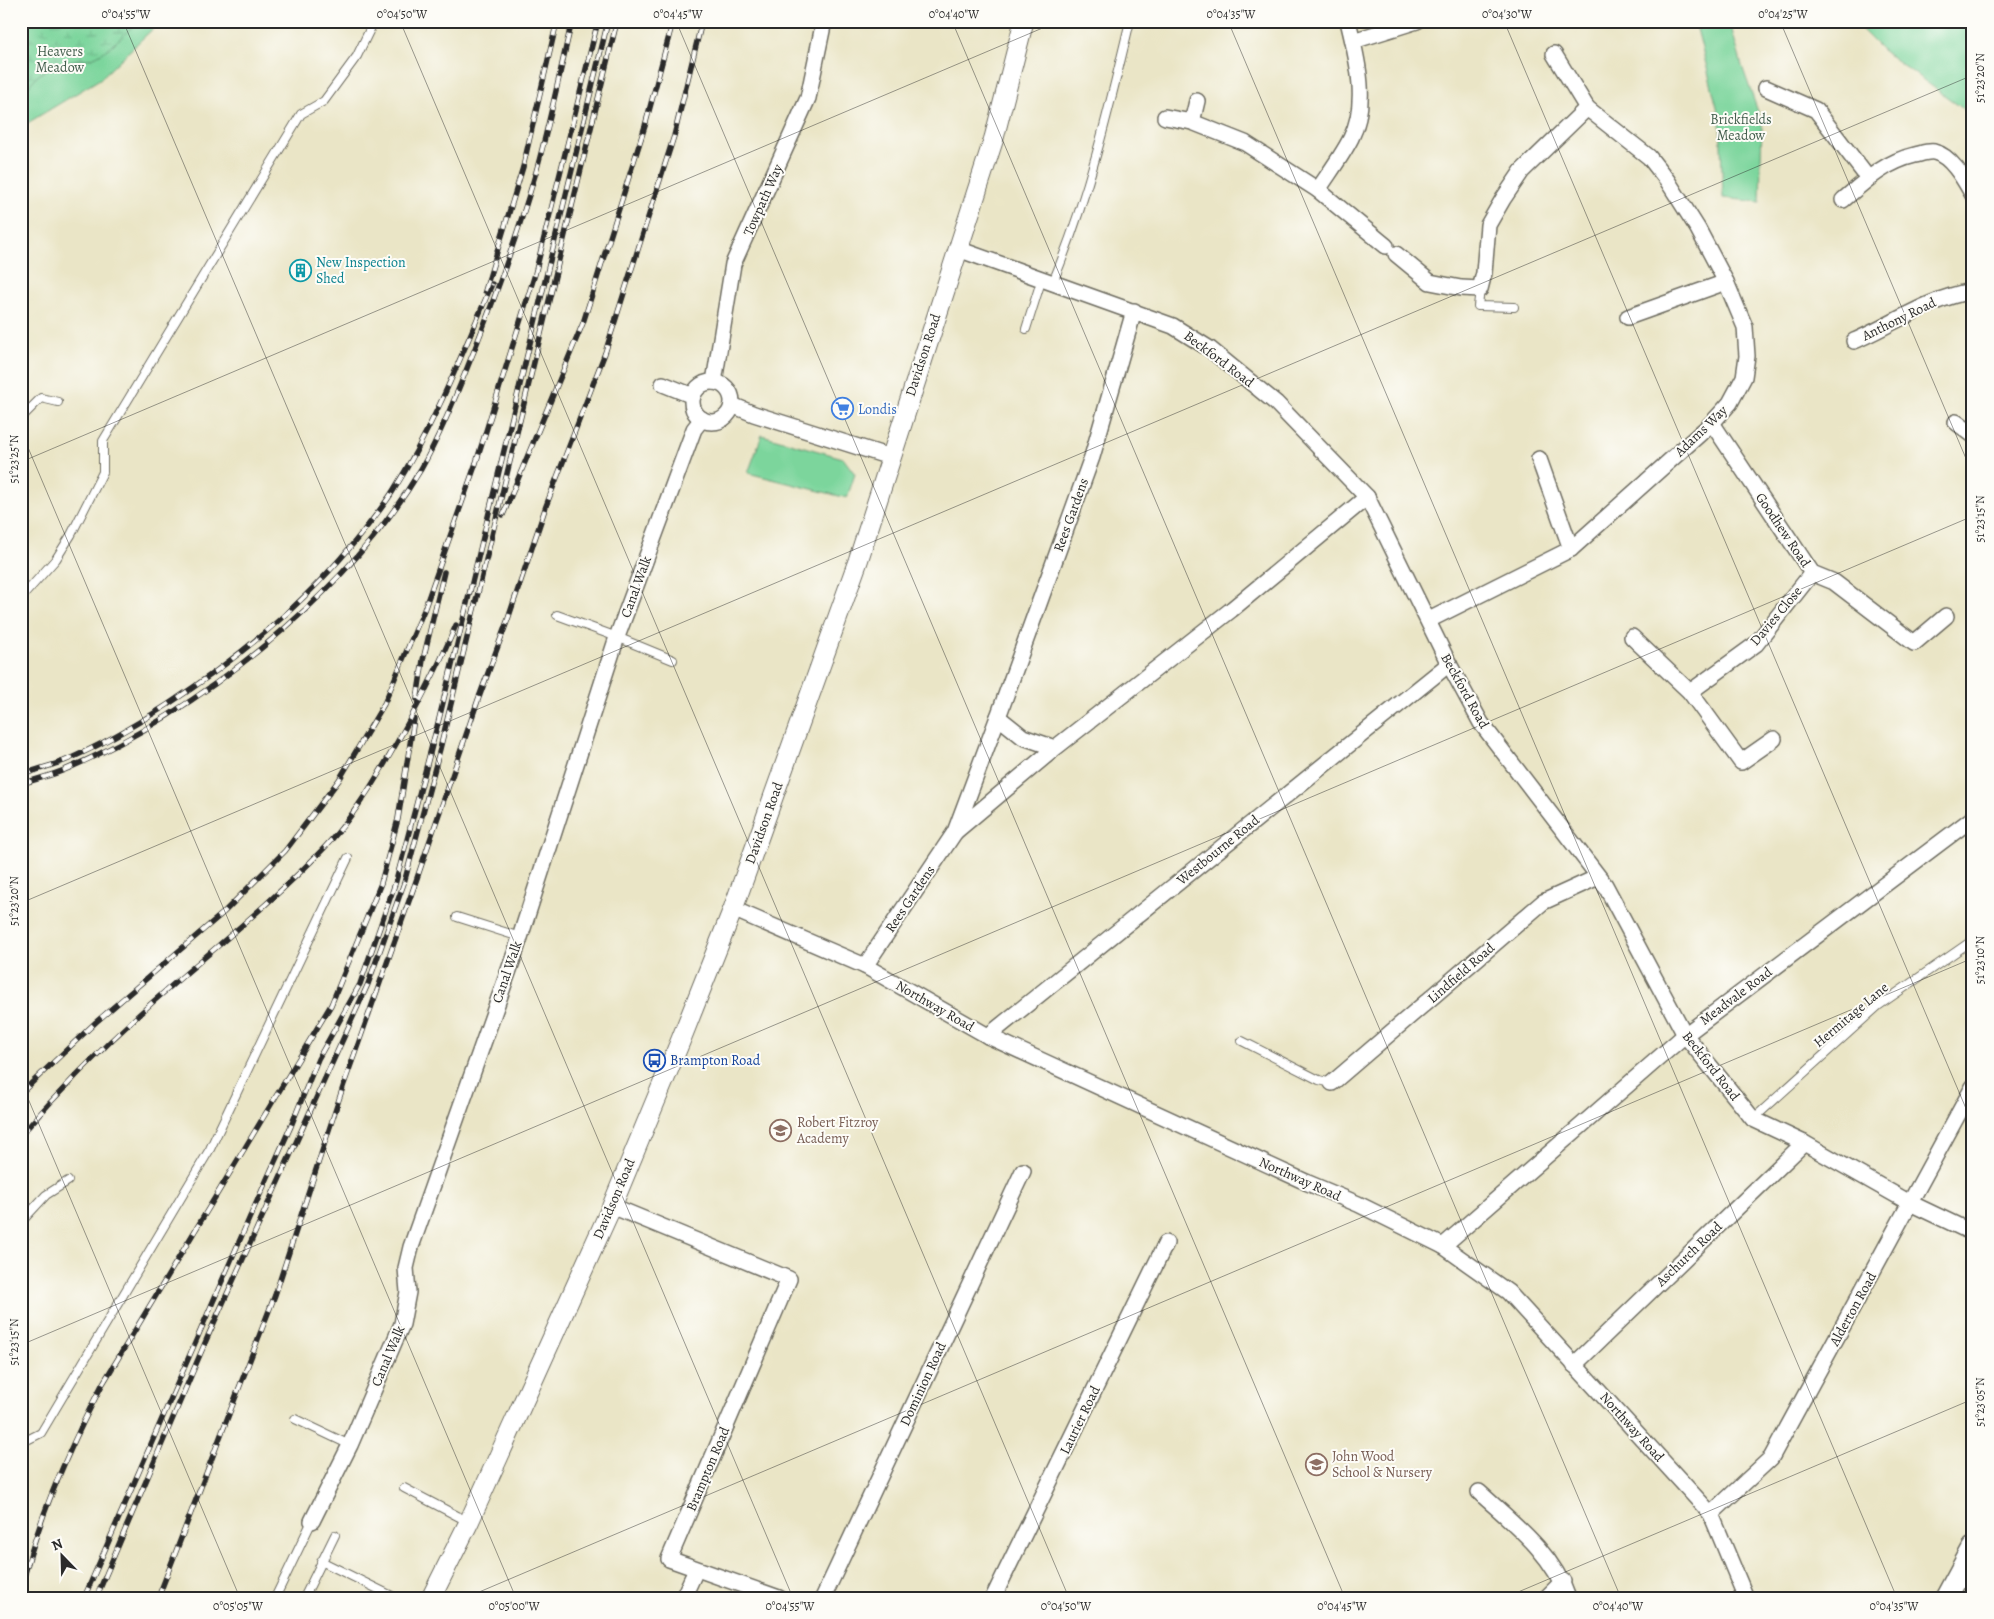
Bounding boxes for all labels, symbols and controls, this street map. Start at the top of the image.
text: 0°04'55"W [101,6,151,22]
text: 0°04'50"W [377,6,428,22]
text: 0°04'45"W [653,6,703,22]
text: 0°04'40"W [929,6,980,22]
text: 0°04'35"W [1207,6,1256,22]
text: 0°04'30"W [1482,6,1533,22]
text: 0°04'25"W [1758,6,1809,22]
park label: Heavers Meadow [36,42,84,77]
text: 51°23'20"N [1972,53,1988,103]
park label: Brickfields Meadow [1710,110,1772,145]
street label: Towpath Way [739,160,788,239]
place label: New Inspection Shed [316,253,406,288]
building icon: New Inspection Shed [288,258,312,282]
street label: Anthony Road [1858,293,1940,346]
street label: Davidson Road [901,311,945,399]
street label: Beckford Road [1180,326,1258,392]
supermarket icon: Londis [830,397,854,421]
place label: Londis [858,400,897,419]
street label: Adams Way [1670,401,1732,462]
text: 51°23'25"N [6,434,22,483]
street label: Rees Gardens [1049,476,1093,554]
street label: Goodhew Road [1751,489,1815,571]
text: 51°23'15"N [1972,495,1988,543]
street label: Canal Walk [616,553,656,621]
street label: Davies Close [1746,582,1806,650]
street label: Beckford Road [1436,650,1494,732]
street label: Davidson Road [740,779,788,867]
street label: Westbourne Road [1172,810,1264,890]
street label: Rees Gardens [881,862,939,936]
text: 51°23'20"N [6,876,22,926]
text: 51°23'10"N [1972,935,1988,984]
street label: Canal Walk [488,938,526,1006]
street label: Lindfield Road [1423,938,1499,1008]
street label: Meadvale Road [1696,962,1776,1029]
street label: Northway Road [892,976,978,1036]
street label: Hermitage Lane [1810,978,1892,1052]
street label: Beckford Road [1678,1027,1744,1105]
bus stop icon: Brampton Road [642,1048,666,1072]
place label: Brampton Road [670,1051,761,1070]
place label: Robert Fitzroy Academy [796,1113,879,1148]
school or university icon: Robert Fitzroy Academy [769,1118,793,1142]
street label: Northway Road [1256,1152,1345,1206]
street label: Davidson Road [588,1155,640,1242]
street label: Aschurch Road [1651,1217,1727,1291]
street label: Alderton Road [1824,1268,1881,1350]
text: 51°23'15"N [6,1318,22,1366]
street label: Canal Walk [367,1323,409,1389]
street label: Dominion Road [895,1338,951,1429]
text: 51°23'05"N [1972,1377,1988,1427]
street label: Laurier Road [1055,1382,1105,1457]
street label: Northway Road [1595,1388,1669,1466]
street label: Brampton Road [682,1423,735,1514]
place label: John Wood School & Nursery [1332,1447,1433,1482]
school or university icon: John Wood School & Nursery [1304,1452,1328,1476]
north arrow [38,1532,88,1582]
text: N [49,1534,66,1555]
text: 0°05'05"W [213,1598,264,1614]
text: 0°05'00"W [488,1598,540,1614]
text: 0°04'55"W [765,1598,815,1614]
text: 0°04'50"W [1041,1598,1092,1614]
text: 0°04'45"W [1317,1598,1367,1614]
text: 0°04'40"W [1593,1598,1644,1614]
text: 0°04'35"W [1870,1598,1919,1614]

